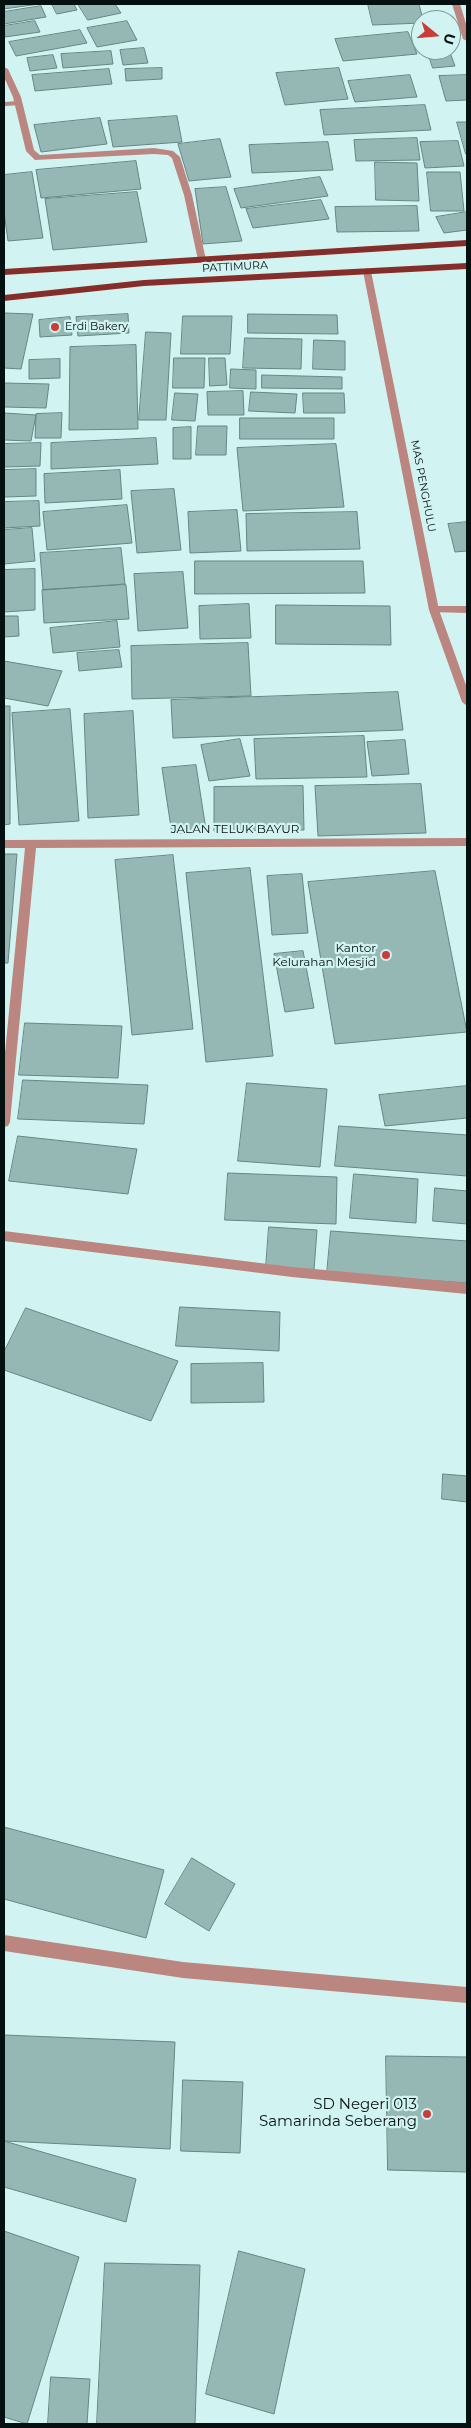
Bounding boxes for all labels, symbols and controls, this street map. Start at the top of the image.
north arrow [411,10,461,60]
text: U [439,31,460,47]
street label: PATTIMURA [202,259,268,275]
place label: Erdi Bakery [65,320,128,334]
marker: Erdi Bakery [49,321,61,333]
street label: MAS PENGHULU [408,439,438,533]
street label: JALAN TELUK BAYUR [171,822,299,836]
place label: Kantor Kelurahan Mesjid [272,941,376,969]
marker: Kantor Kelurahan Mesjid [380,949,392,961]
place label: SD Negeri 013 Samarinda Seberang [259,2096,417,2131]
marker: SD Negeri 013 Samarinda Seberang [421,2108,433,2120]

